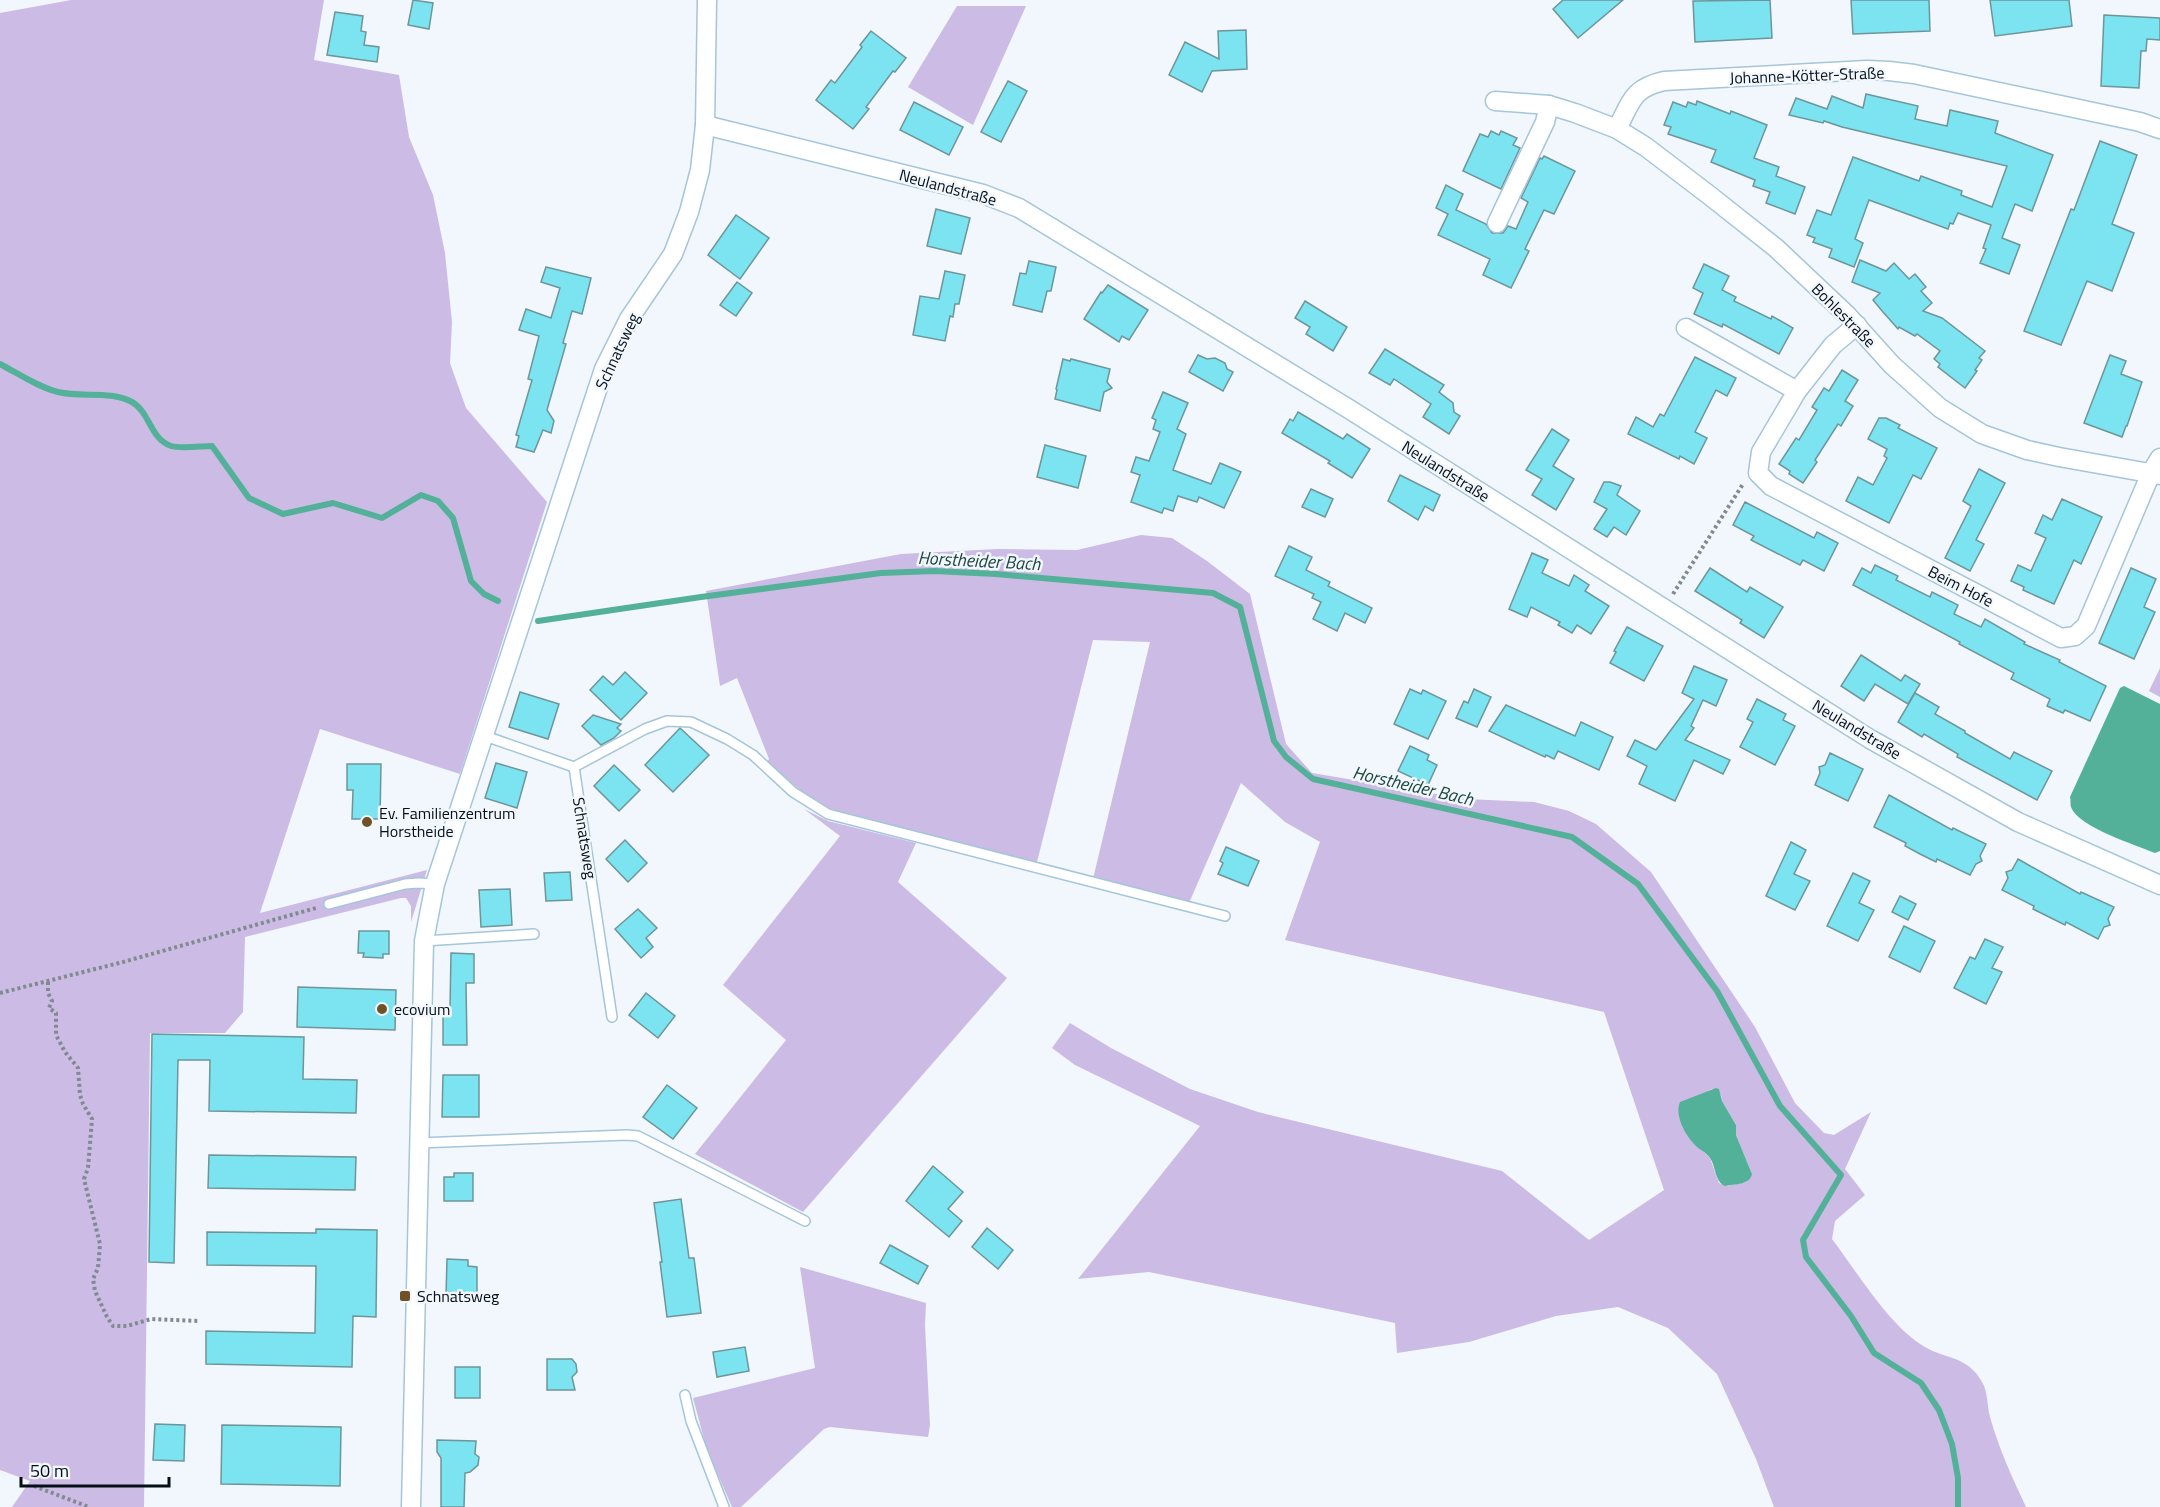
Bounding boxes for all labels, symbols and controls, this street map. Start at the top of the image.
street label: Johanne-Kötter-Straße [1729,60,1885,90]
street label: Neulandstraße [897,162,999,212]
street label: Bohlestraße [1806,277,1882,353]
street label: Schnatsweg [589,309,645,393]
street label: Neulandstraße [1397,434,1495,508]
water label: Horstheider Bach [917,544,1042,577]
street label: Beim Hofe [1924,559,1998,613]
street label: Neulandstraße [1808,693,1906,765]
water label: Horstheider Bach [1350,759,1477,813]
street label: Schnatsweg [567,795,603,881]
place label: Ev. Familienzentrum Horstheide [379,801,515,843]
marker: Ev. Familienzentrum Horstheide [360,815,374,829]
place label: ecovium [394,997,450,1021]
marker: ecovium [375,1002,389,1016]
place label: Schnatsweg [417,1284,499,1308]
marker: Schnatsweg [398,1289,412,1303]
scale bar [21,1450,170,1488]
text: 50 m [30,1457,69,1484]

